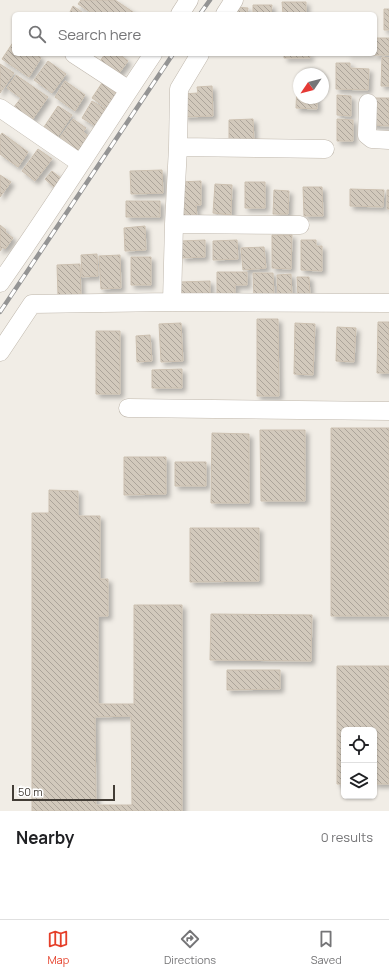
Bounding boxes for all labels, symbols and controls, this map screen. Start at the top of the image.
search box [12,12,377,56]
icon: search [26,23,48,45]
text: Search here [58,24,141,45]
north arrow [293,68,329,104]
map controls [341,727,377,799]
button: locate [341,727,377,763]
button: layers [341,763,377,799]
scale bar [12,783,115,802]
text: 50 m [18,784,43,799]
text: Nearby [16,826,74,849]
text: 0 results [321,828,373,846]
tab: Map [47,928,69,967]
tab: Directions [164,928,216,967]
tab: Saved [311,928,342,967]

